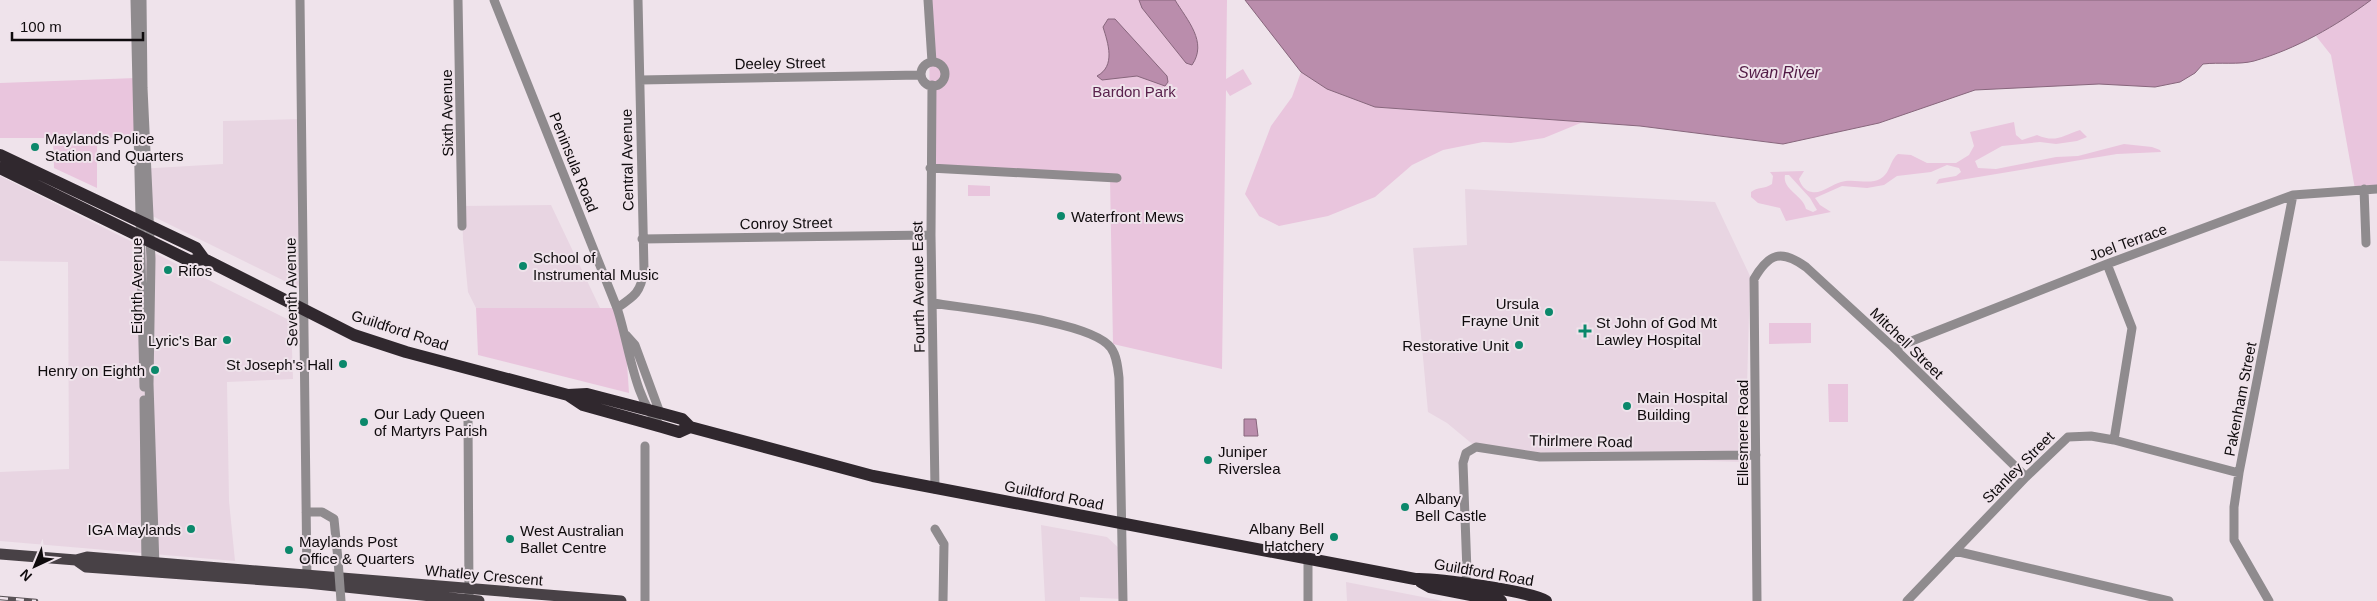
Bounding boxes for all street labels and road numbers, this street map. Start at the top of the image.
street label: Deeley Street [734,54,826,72]
street label: Sixth Avenue [438,69,456,157]
street label: Central Avenue [618,109,636,211]
street label: Peninsula Road [546,110,602,214]
street label: Conroy Street [740,214,833,232]
street label: Fourth Avenue East [908,220,928,353]
street label: Joel Terrace [2087,220,2169,264]
street label: Seventh Avenue [282,237,300,347]
street label: Eighth Avenue [128,238,145,334]
street label: Mitchell Street [1867,304,1948,383]
street label: Guildford Road [349,306,451,354]
street label: Pakenham Street [2221,340,2260,458]
street label: Ellesmere Road [1734,380,1751,486]
street label: Stanley Street [1979,427,2058,506]
street label: Thirlmere Road [1529,432,1633,450]
street label: Guildford Road [1003,477,1105,513]
street label: Guildford Road [1433,555,1535,589]
street label: Whatley Crescent [424,561,545,589]

